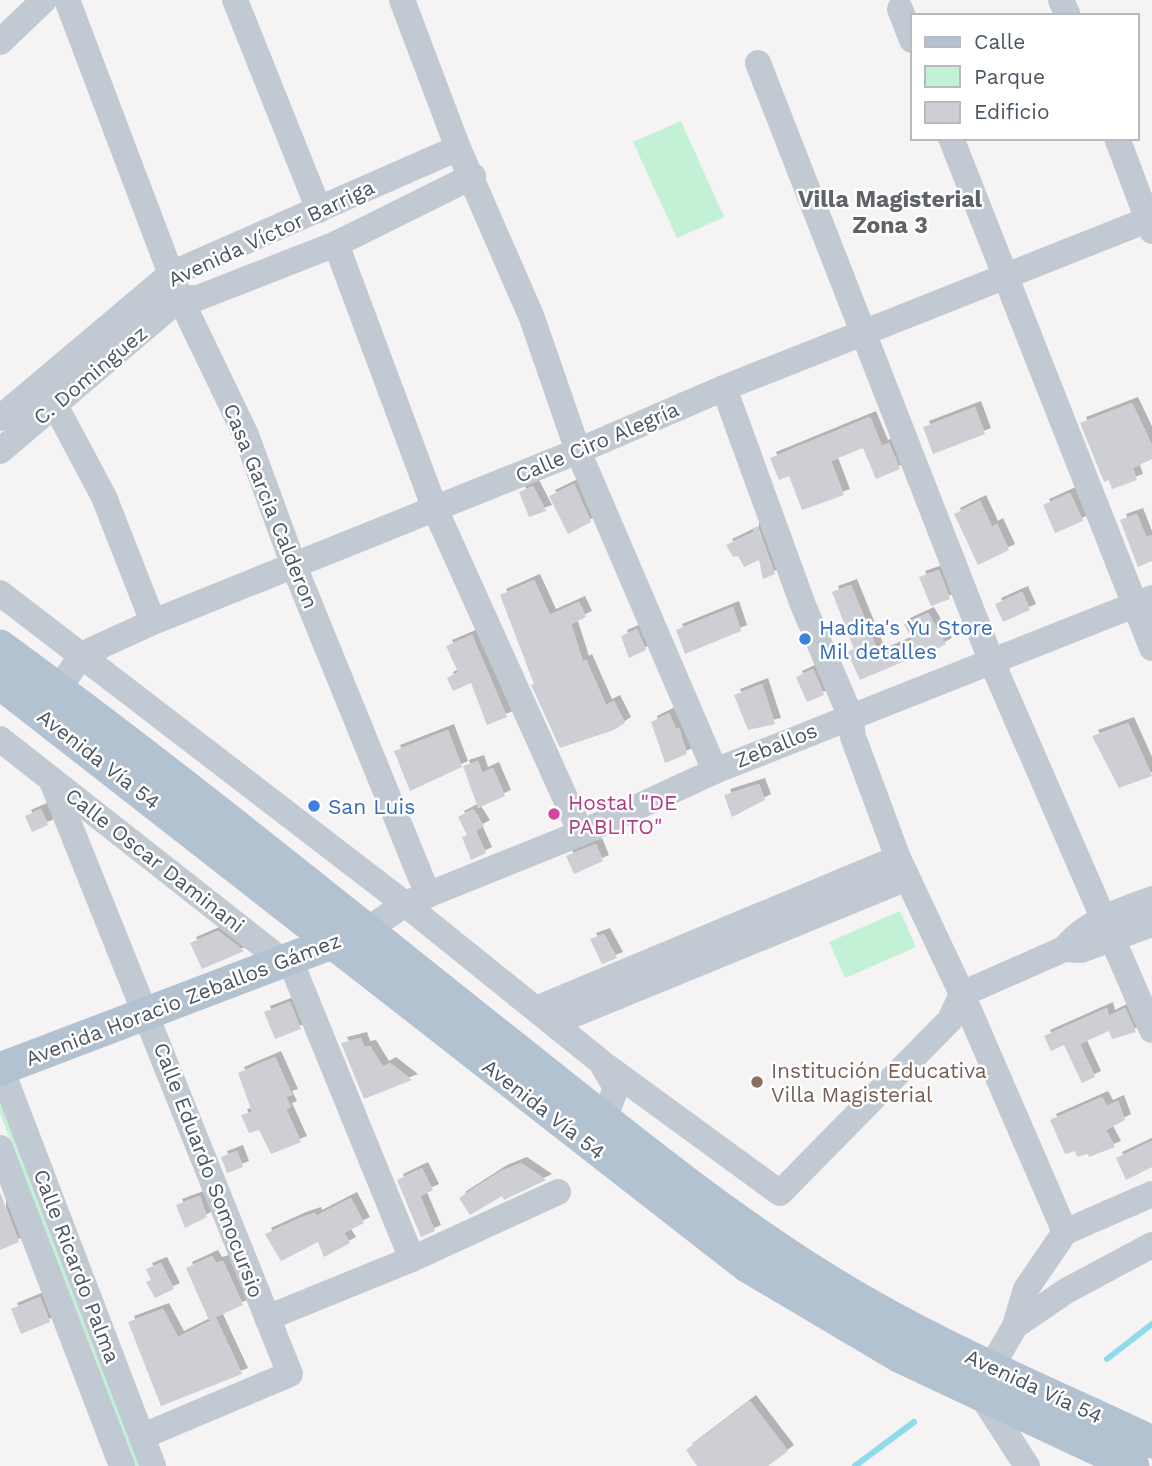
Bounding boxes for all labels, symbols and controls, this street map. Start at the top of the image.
legend [911,14,1138,140]
text: Calle [974,29,1025,54]
text: Parque [974,64,1045,89]
text: Edificio [974,99,1050,124]
street label: Avenida Víctor Barriga [164,174,378,292]
district label: Villa Magisterial Zona 3 [798,186,983,239]
street label: C. Dominguez [28,320,152,430]
street label: Calle Ciro Alegría [511,396,683,488]
street label: Casa Garcia Calderon [218,400,324,612]
place label: Hadita's Yu Store Mil detalles [819,615,993,664]
marker: Hadita's Yu Store Mil detalles [797,631,813,647]
street label: Avenida Vía 54 [33,703,165,815]
street label: Zeballos [731,717,821,773]
street label: Calle Oscar Daminani [61,782,249,938]
place label: Hostal "DE PABLITO" [568,790,677,839]
place label: San Luis [328,794,415,819]
marker: San Luis [306,798,322,814]
marker: Hostal "DE PABLITO" [546,806,562,822]
street label: Avenida Horacio Zeballos Gámez [22,927,344,1071]
street label: Calle Eduardo Somocursio [149,1039,269,1301]
street label: Avenida Vía 54 [478,1053,610,1165]
place label: Institución Educativa Villa Magisterial [771,1058,987,1107]
marker: Institución Educativa Villa Magisterial [749,1074,765,1090]
street label: Calle Ricardo Palma [28,1166,126,1367]
street label: Avenida Vía 54 [961,1343,1107,1429]

